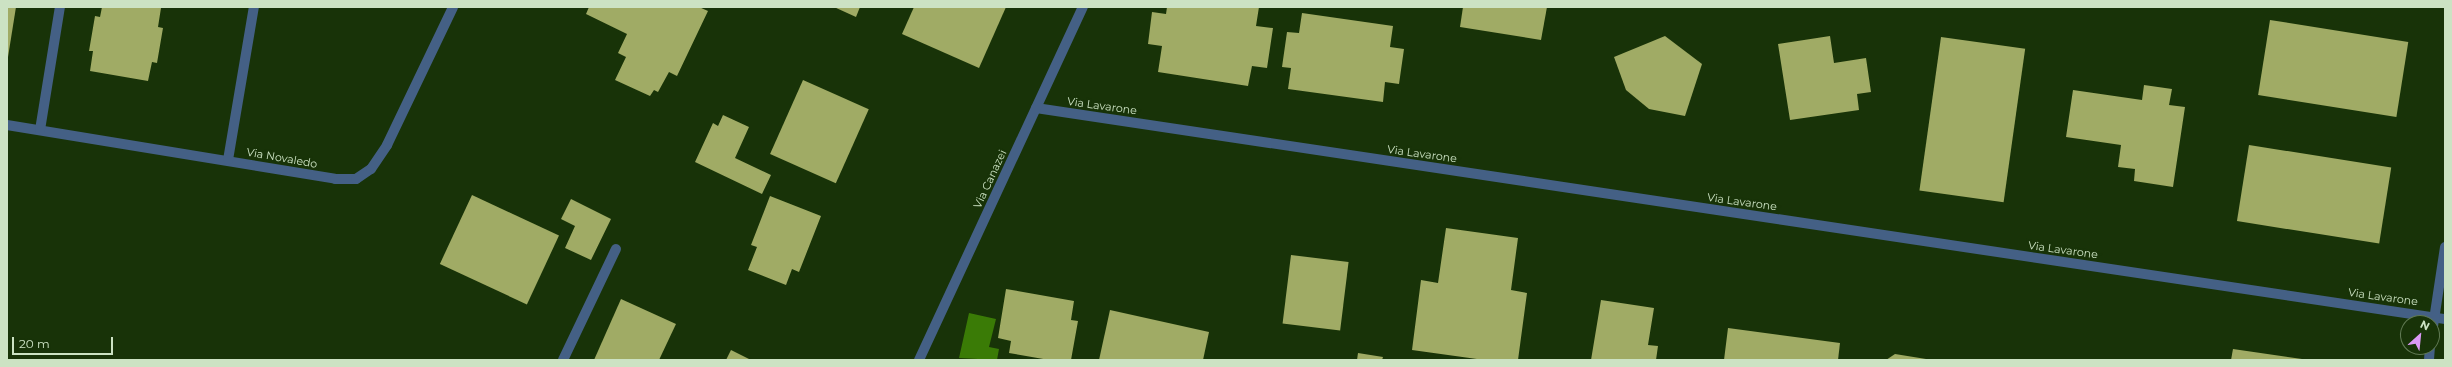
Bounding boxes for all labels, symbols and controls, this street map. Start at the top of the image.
street label: Via Lavarone [1066,95,1138,117]
street label: Via Lavarone [1386,143,1458,165]
street label: Via Novaledo [246,145,318,171]
street label: Via Canazei [971,148,1009,210]
street label: Via Lavarone [1706,191,1778,213]
street label: Via Lavarone [2027,239,2099,261]
street label: Via Lavarone [2347,286,2419,308]
north arrow [2400,315,2440,355]
text: N [2418,317,2432,333]
scale bar [14,329,115,355]
text: 20 m [19,336,50,351]

